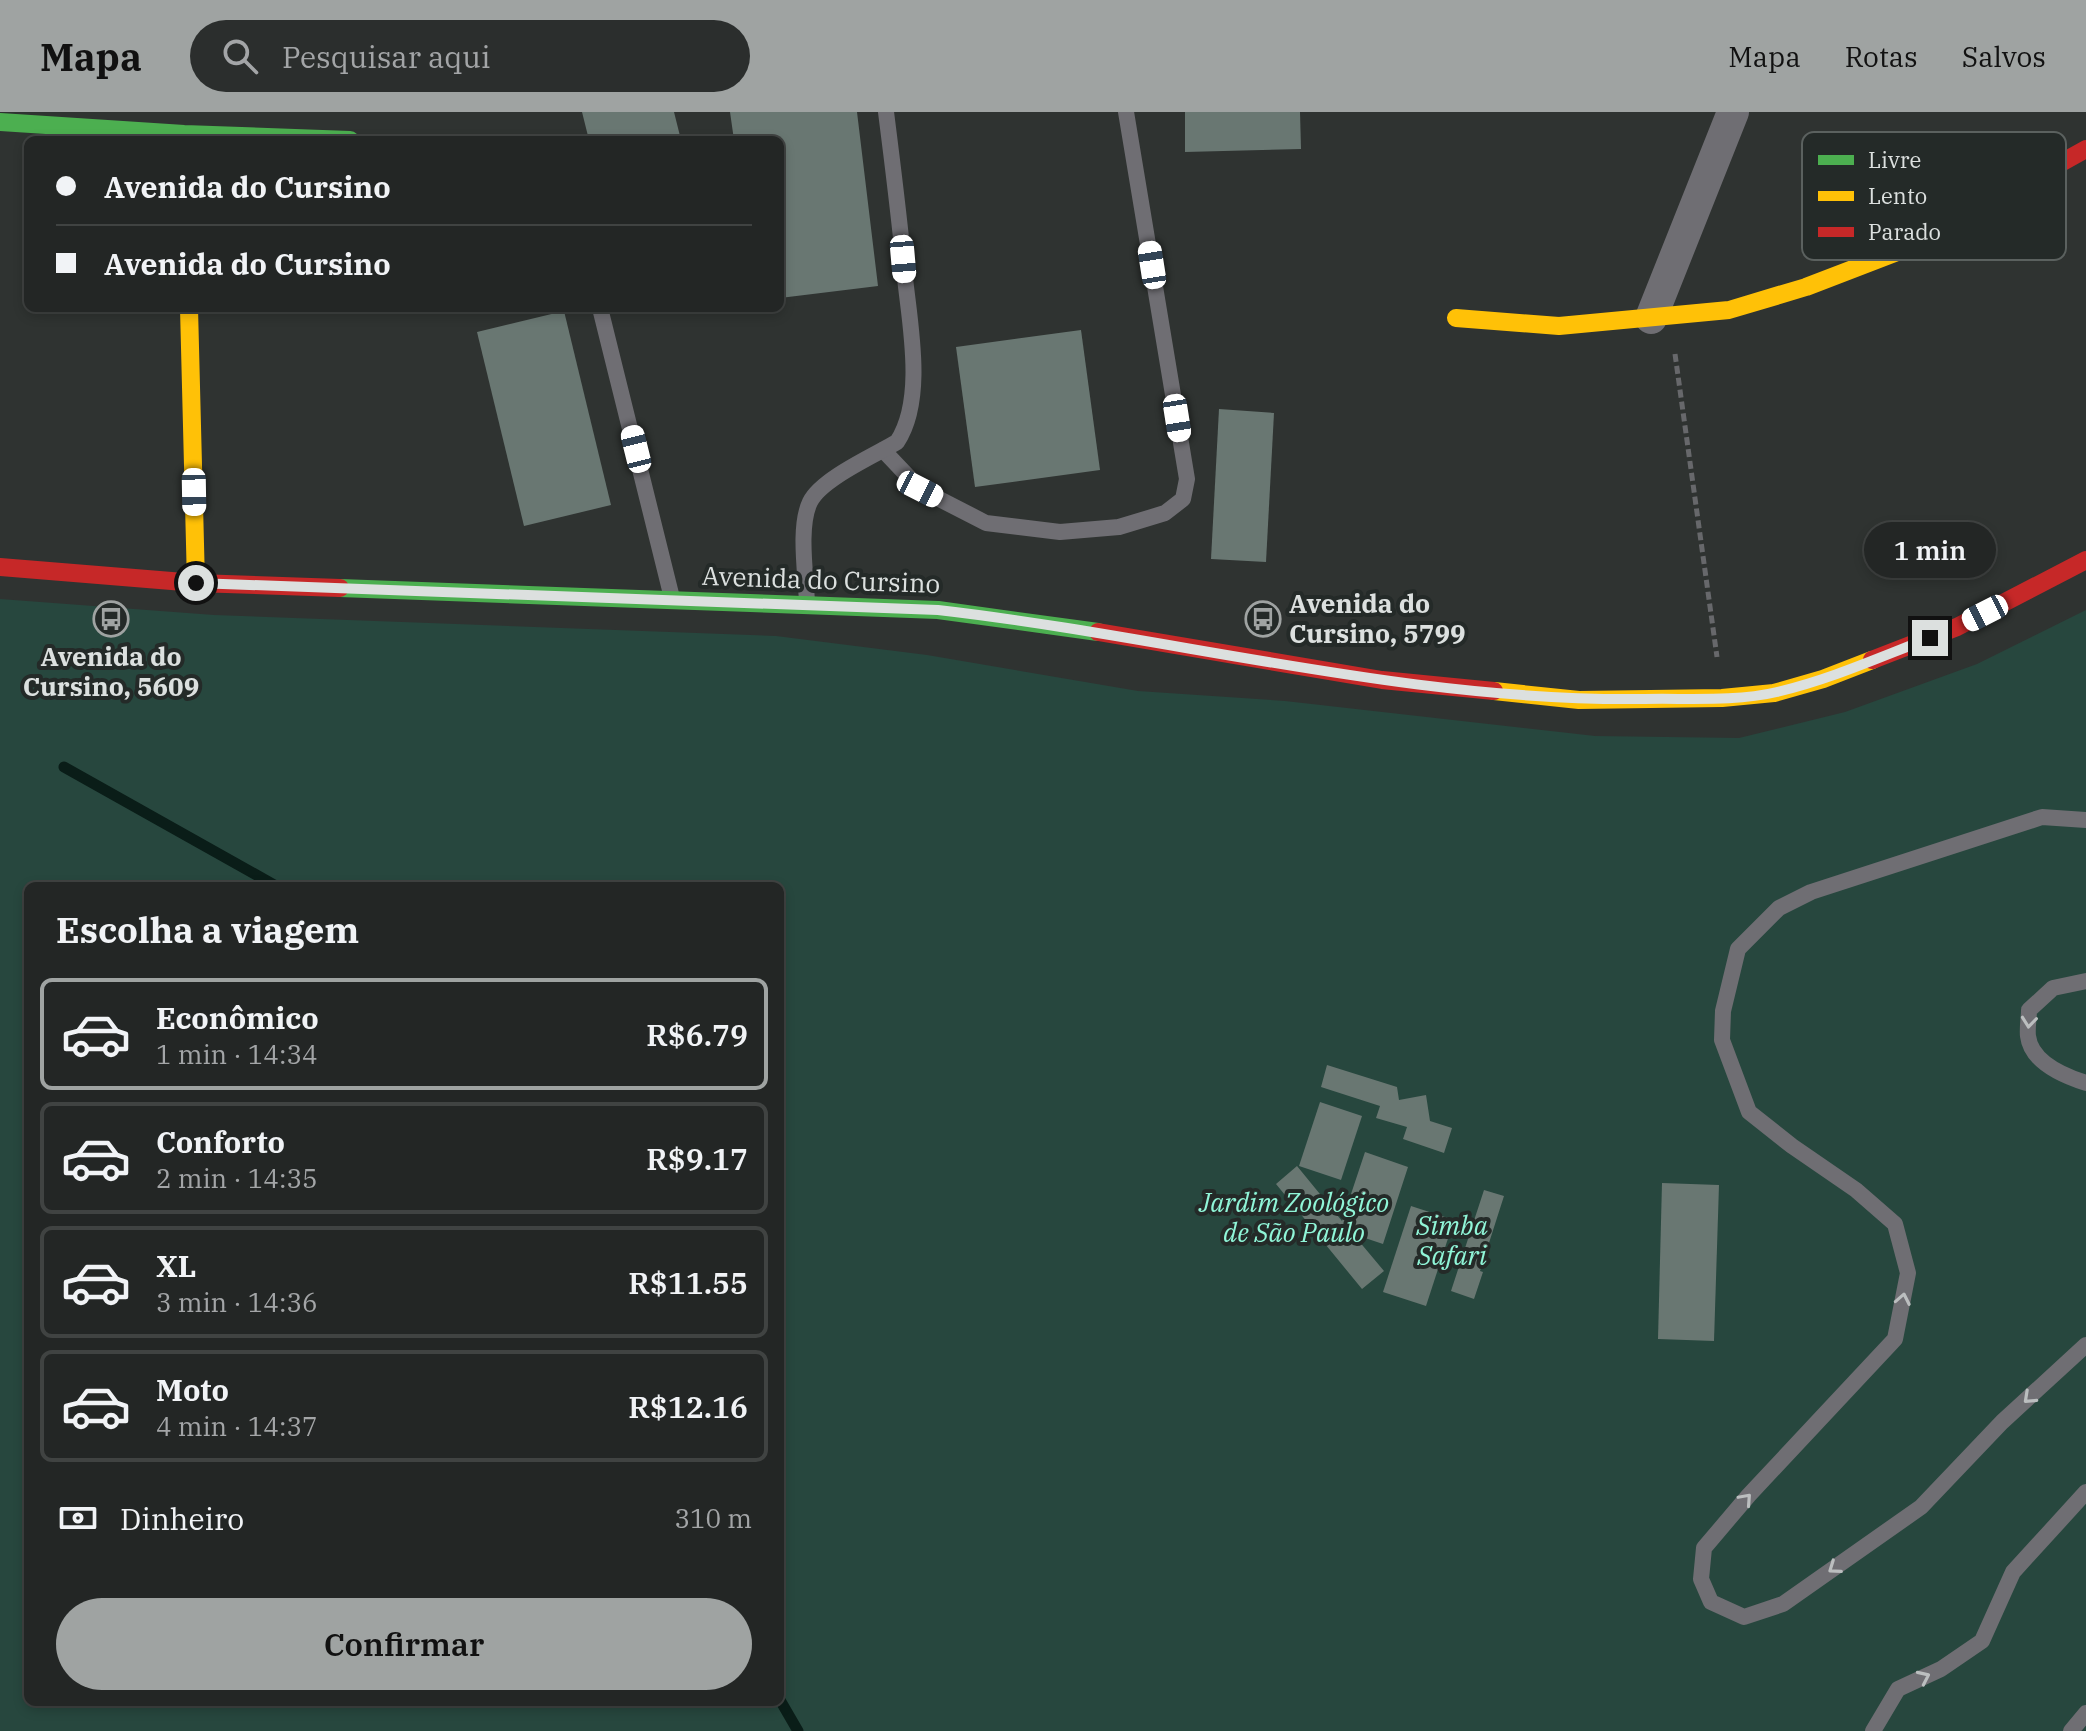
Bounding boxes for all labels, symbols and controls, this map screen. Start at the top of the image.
search box [190,20,750,92]
text: Mapa [40,32,142,81]
icon: search [218,34,262,78]
text: Pesquisar aqui [282,37,490,76]
text: Mapa [1728,38,1801,75]
text: Rotas [1845,38,1918,75]
text: Salvos [1962,38,2046,75]
legend [1802,132,2066,260]
text: Livre [1868,145,1921,174]
text: Avenida do Cursino [104,167,391,206]
text: Lento [1868,181,1927,210]
text: Parado [1868,217,1941,246]
car [889,234,917,284]
car [1136,239,1168,291]
text: Avenida do Cursino [104,244,391,283]
car [1161,392,1193,444]
car [619,423,653,475]
car [893,467,947,511]
car [182,468,206,516]
callout: 1 min [1864,522,1996,578]
text: 1 min [1894,533,1966,567]
street label: Avenida do Cursino [701,558,941,600]
route start [178,565,214,601]
place label: Avenida do Cursino, 5799 [1289,586,1466,650]
car [1958,591,2012,635]
bus stop icon: Avenida do Cursino, 5609 [92,600,130,638]
bus stop icon: Avenida do Cursino, 5799 [1244,600,1282,638]
route end [1912,620,1948,656]
place label: Avenida do Cursino, 5609 [23,639,199,703]
text: Escolha a viagem [56,906,359,953]
icon: car [60,998,132,1070]
text: Econômico [156,998,319,1037]
text: R$6.79 [646,1015,748,1054]
one-way arrow [2021,1016,2038,1029]
text: 1 min · 14:34 [156,1037,318,1071]
icon: car [60,1122,132,1194]
text: Conforto [156,1122,285,1161]
text: R$9.17 [646,1139,748,1178]
text: 2 min · 14:35 [156,1161,318,1195]
park label: Jardim Zoológico de São Paulo [1198,1185,1389,1249]
park label: Simba Safari [1415,1208,1488,1272]
icon: car [60,1246,132,1318]
text: XL [156,1246,196,1285]
text: R$11.55 [628,1263,748,1302]
text: 3 min · 14:36 [156,1285,318,1319]
one-way arrow [1894,1292,1911,1306]
icon: car [60,1370,132,1442]
text: Moto [156,1370,229,1409]
text: R$12.16 [628,1387,748,1426]
one-way arrow [2024,1388,2038,1403]
text: 4 min · 14:37 [156,1409,318,1443]
one-way arrow [1736,1493,1751,1508]
icon: cash [56,1496,100,1540]
text: Dinheiro [120,1499,244,1538]
text: 310 m [674,1501,752,1535]
one-way arrow [1828,1558,1843,1573]
button: Confirmar [56,1598,752,1690]
one-way arrow [1916,1671,1931,1687]

